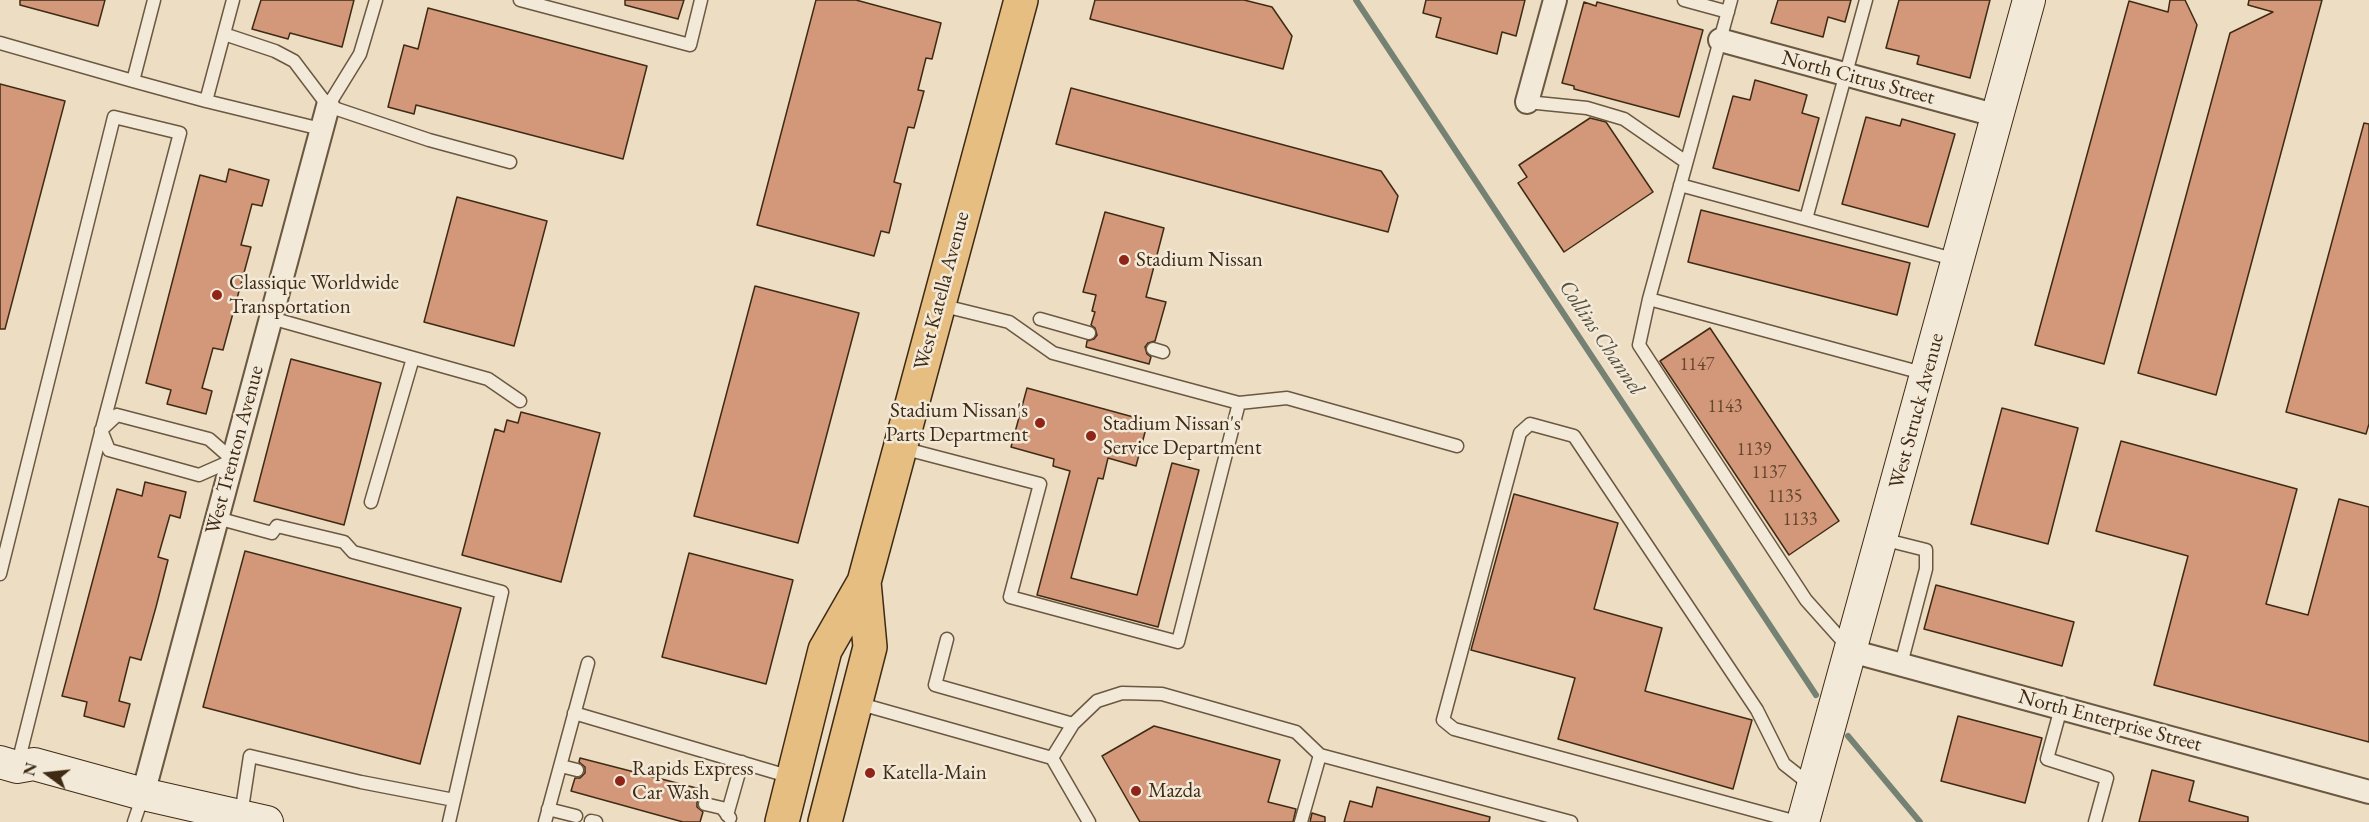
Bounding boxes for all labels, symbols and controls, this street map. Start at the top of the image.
street label: North Citrus Street [1779,45,1937,111]
street label: West Katella Avenue [909,209,975,373]
place label: Stadium Nissan [1136,247,1263,273]
marker: Stadium Nissan [1117,253,1131,267]
place label: Classique Worldwide Transportation [229,270,399,320]
water label: Collins Channel [1553,275,1649,401]
marker: Classique Worldwide Transportation [210,288,224,302]
street label: West Struck Avenue [1884,330,1950,492]
house number: 1147 [1680,354,1714,376]
street label: West Trenton Avenue [200,363,270,537]
house number: 1143 [1708,396,1742,418]
place label: Stadium Nissan's Parts Department [886,398,1028,448]
place label: Stadium Nissan's Service Department [1103,411,1262,461]
marker: Stadium Nissan's Parts Department [1033,416,1047,430]
marker: Stadium Nissan's Service Department [1084,429,1098,443]
house number: 1139 [1737,439,1771,461]
house number: 1137 [1752,462,1786,484]
house number: 1135 [1768,486,1802,508]
house number: 1133 [1783,509,1817,531]
street label: North Enterprise Street [2016,684,2204,758]
north arrow [18,744,78,804]
place label: Rapids Express Car Wash [632,756,754,806]
text: N [18,760,42,778]
place label: Katella-Main [882,760,987,786]
marker: Katella-Main [863,766,877,780]
marker: Rapids Express Car Wash [613,774,627,788]
place label: Mazda [1148,778,1201,804]
marker: Mazda [1129,784,1143,798]

